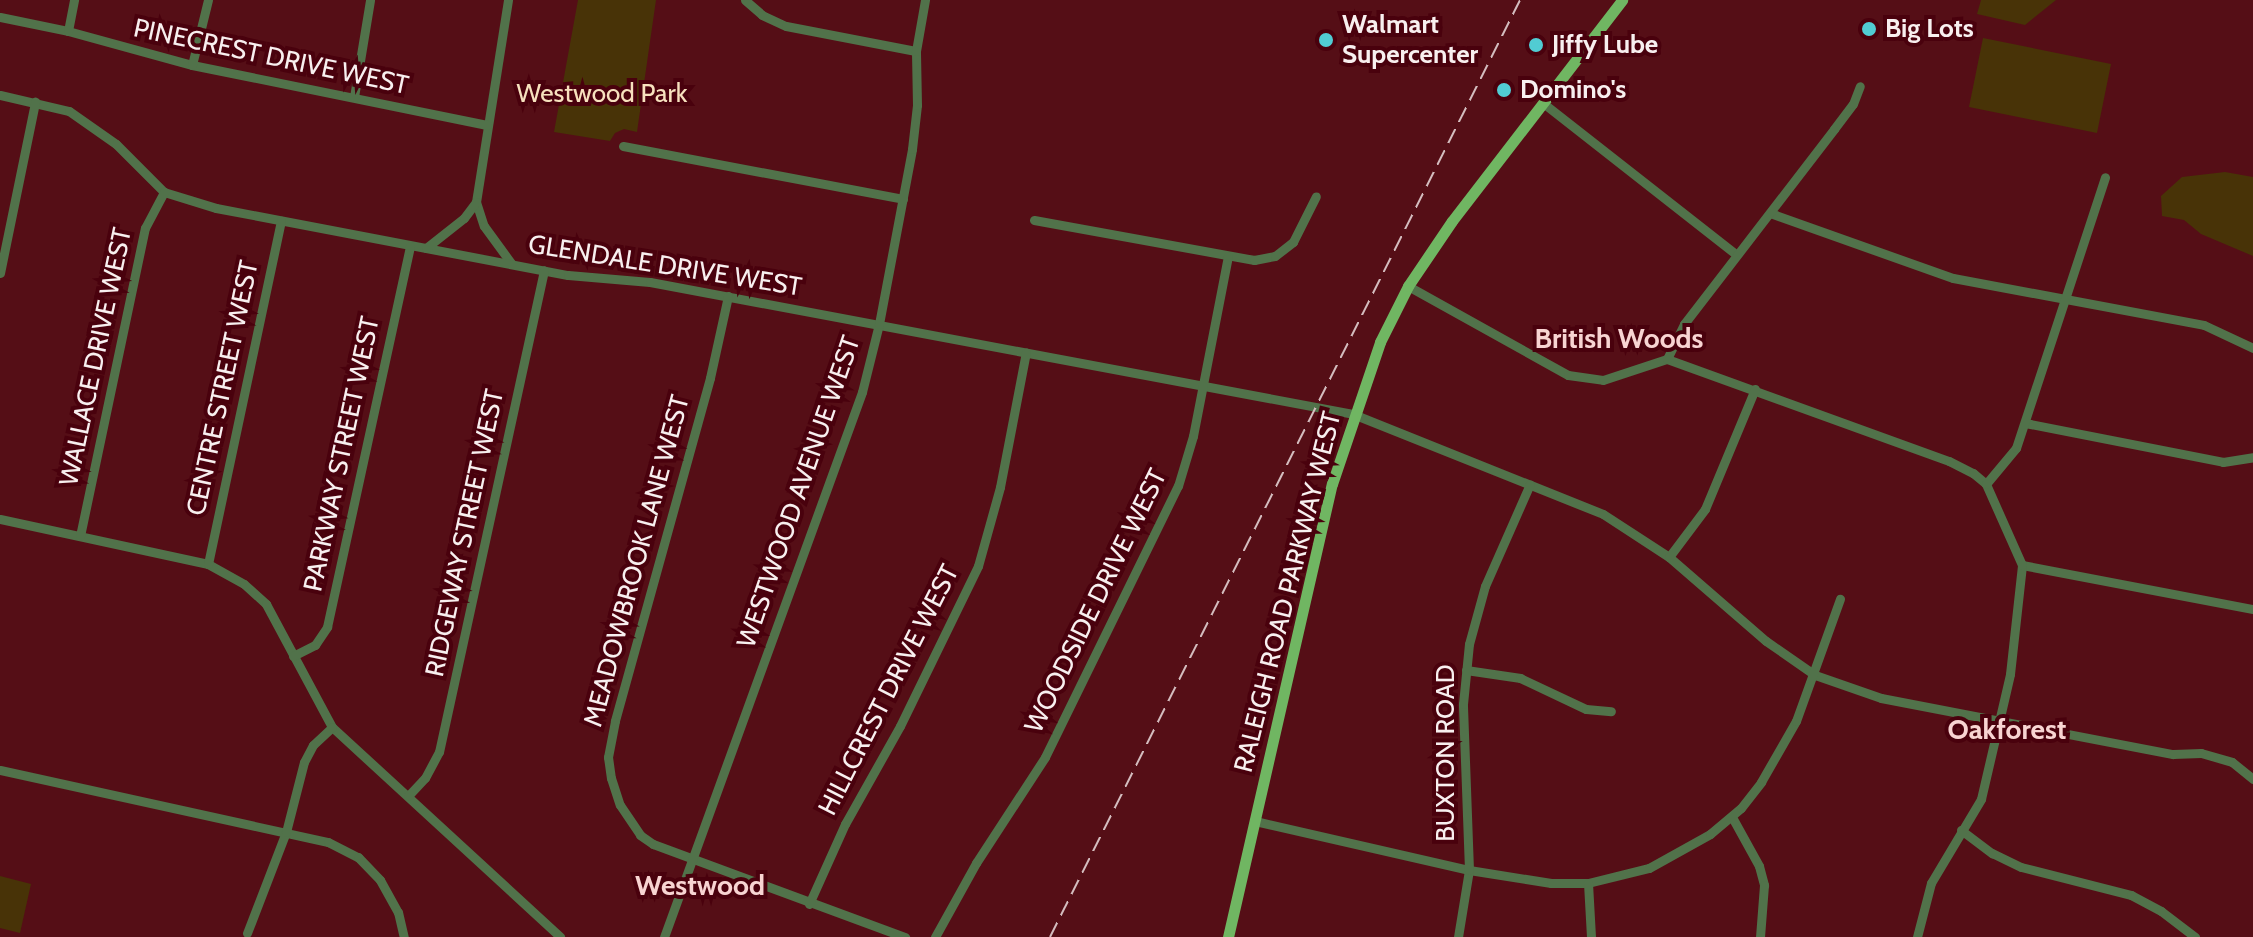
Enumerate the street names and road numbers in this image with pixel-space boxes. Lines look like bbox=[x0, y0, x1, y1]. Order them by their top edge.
street label: PINECREST DRIVE WEST bbox=[131, 13, 411, 101]
street label: WALLACE DRIVE WEST bbox=[53, 225, 139, 489]
street label: GLENDALE DRIVE WEST bbox=[526, 229, 804, 303]
street label: CENTRE STREET WEST bbox=[181, 258, 265, 518]
street label: PARKWAY STREET WEST bbox=[298, 314, 386, 594]
street label: WESTWOOD AVENUE WEST bbox=[731, 332, 867, 652]
street label: RIDGEWAY STREET WEST bbox=[419, 386, 511, 680]
street label: MEADOWBROOK LANE WEST bbox=[578, 392, 696, 730]
street label: RALEIGH ROAD PARKWAY WEST bbox=[1228, 408, 1348, 776]
street label: WOODSIDE DRIVE WEST bbox=[1018, 464, 1174, 738]
street label: HILLCREST DRIVE WEST bbox=[812, 560, 966, 820]
street label: BUXTON ROAD bbox=[1430, 664, 1462, 842]

